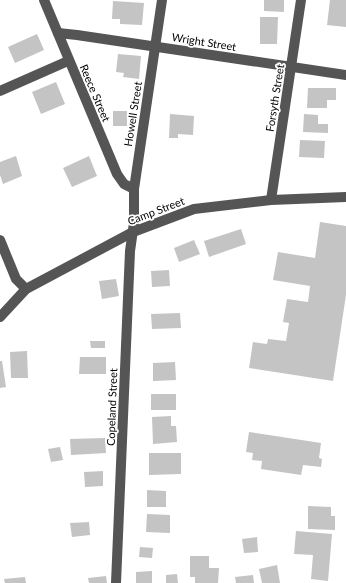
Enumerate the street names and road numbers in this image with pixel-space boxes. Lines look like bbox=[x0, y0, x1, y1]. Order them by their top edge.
street label: Wright Street bbox=[171, 30, 237, 53]
street label: Reece Street bbox=[78, 62, 113, 123]
street label: Forsyth Street bbox=[263, 63, 286, 133]
street label: Howell Street bbox=[121, 80, 144, 147]
street label: Camp Street bbox=[126, 194, 186, 227]
street label: Copeland Street bbox=[104, 368, 119, 446]

